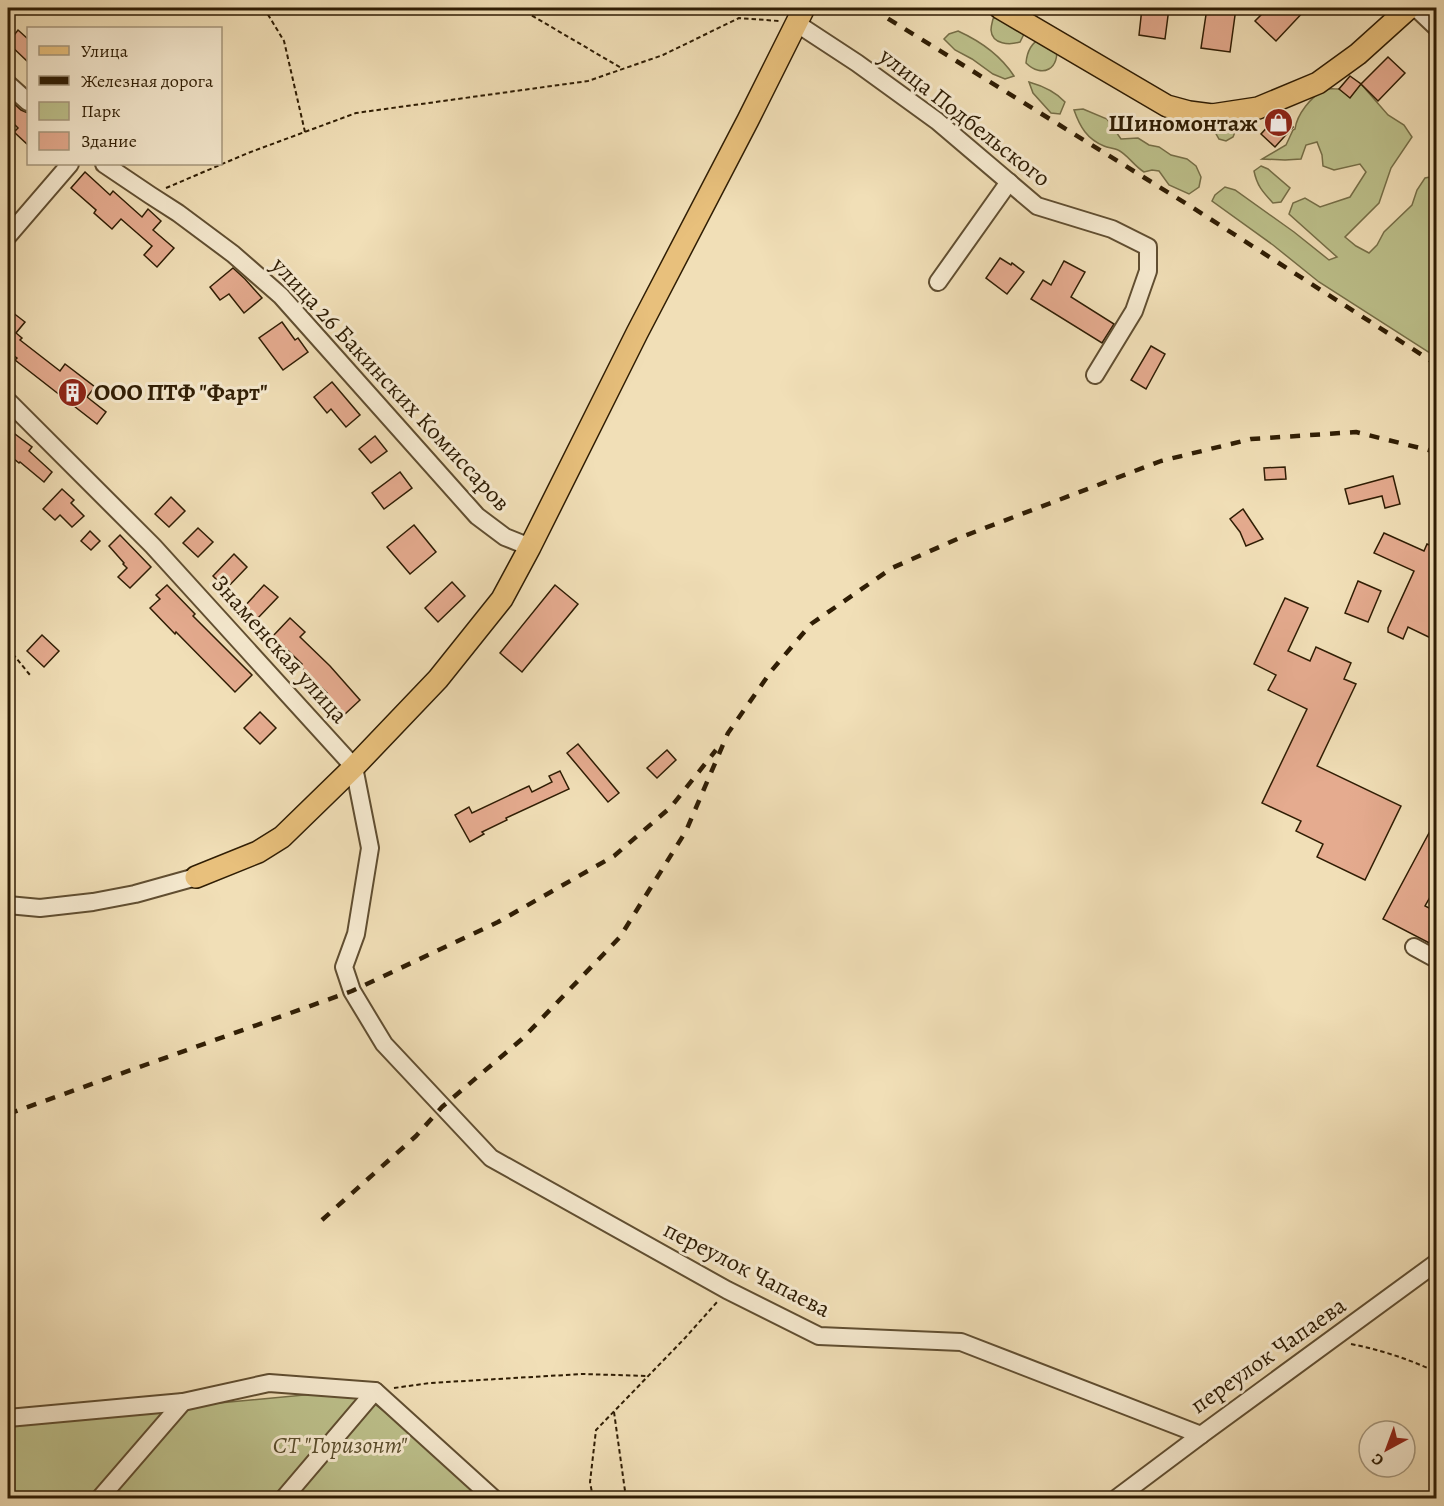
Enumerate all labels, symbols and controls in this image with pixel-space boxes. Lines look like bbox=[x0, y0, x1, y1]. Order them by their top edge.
legend bbox=[27, 27, 222, 165]
text: Улица bbox=[81, 39, 129, 63]
street label: улица Подбельского bbox=[872, 39, 1057, 194]
text: Железная дорога bbox=[81, 69, 214, 93]
text: Парк bbox=[81, 99, 121, 123]
place label: Шиномонтаж bbox=[1108, 107, 1258, 139]
shop icon: Шиномонтаж bbox=[1263, 107, 1295, 139]
text: Здание bbox=[81, 129, 137, 153]
street label: улица 26 Бакинских Комиссаров bbox=[264, 249, 518, 518]
building icon: ООО ПТФ "Фарт" bbox=[57, 376, 89, 408]
place label: ООО ПТФ "Фарт" bbox=[94, 376, 268, 408]
street label: Знаменская улица bbox=[205, 568, 355, 730]
street label: переулок Чапаева bbox=[658, 1213, 836, 1325]
street label: переулок Чапаева bbox=[1184, 1289, 1352, 1421]
north arrow bbox=[1357, 1419, 1417, 1479]
park label: СТ "Горизонт" bbox=[273, 1429, 408, 1461]
text: С bbox=[1367, 1448, 1389, 1471]

